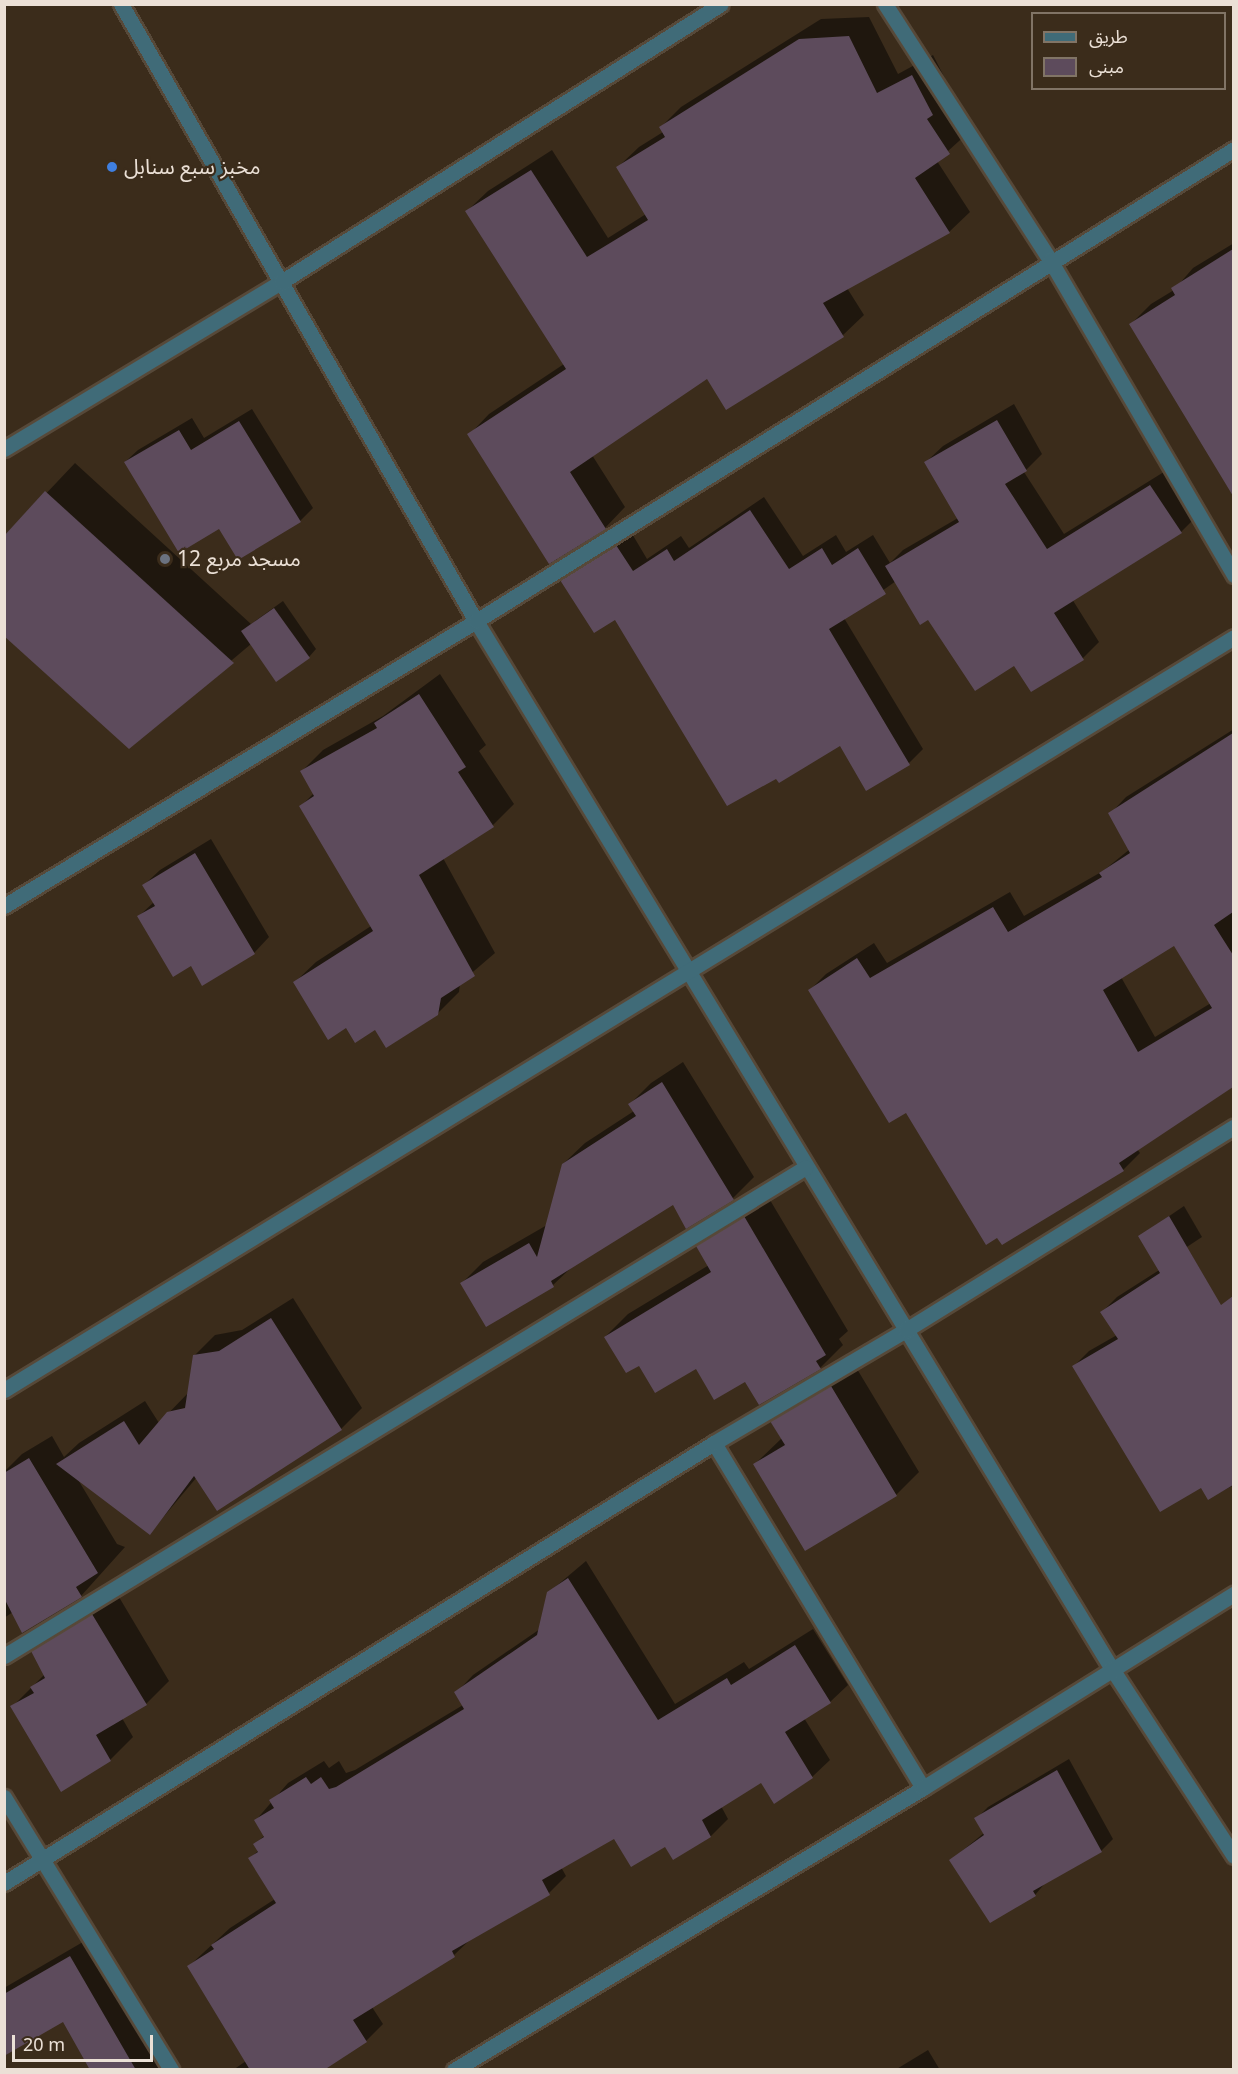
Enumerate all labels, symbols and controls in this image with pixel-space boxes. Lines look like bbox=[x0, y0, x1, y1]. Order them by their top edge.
legend bbox=[1031, 12, 1226, 90]
text: طريق bbox=[1089, 18, 1128, 56]
text: مبنى bbox=[1089, 48, 1124, 86]
place label: مخبز سبع سنابل bbox=[124, 154, 260, 180]
marker: مخبز سبع سنابل bbox=[105, 160, 119, 174]
place label: مسجد مربع 12 bbox=[177, 546, 301, 572]
marker: مسجد مربع 12 bbox=[158, 552, 172, 566]
scale bar bbox=[15, 2023, 156, 2061]
text: 20 m bbox=[23, 2026, 65, 2064]

